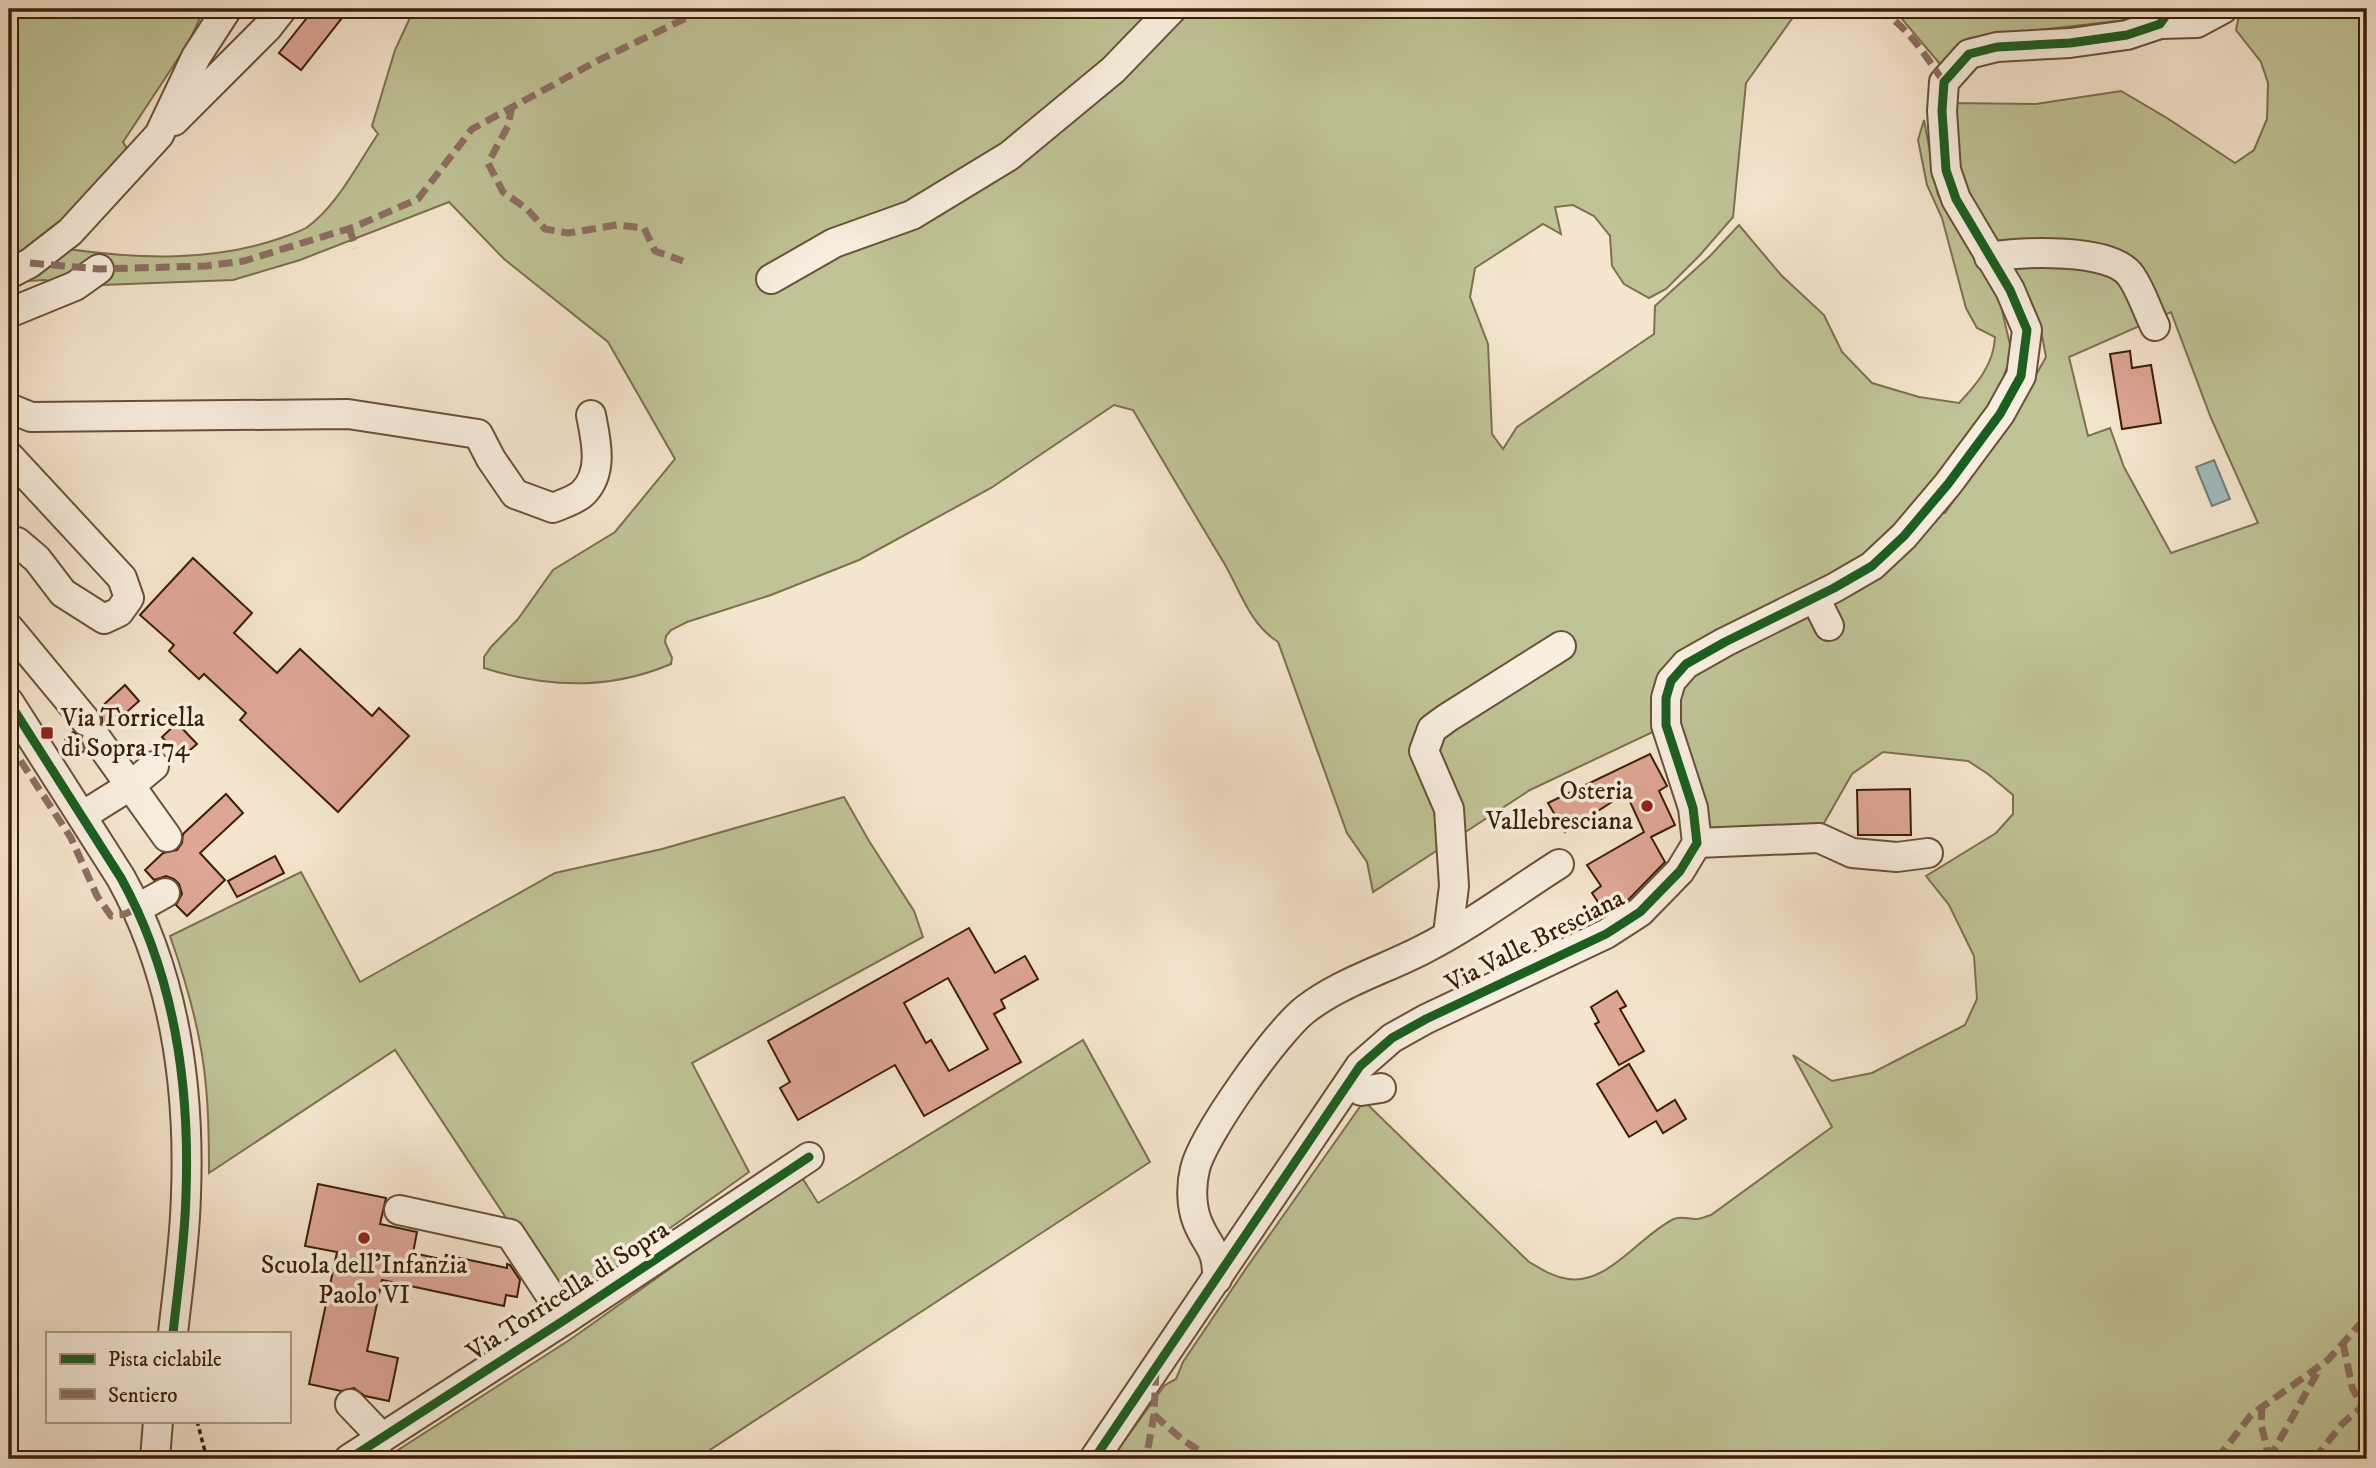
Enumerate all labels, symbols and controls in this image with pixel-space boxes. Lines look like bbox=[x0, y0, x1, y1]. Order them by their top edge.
place label: Via Torricella di Sopra 174 bbox=[60, 702, 205, 765]
marker: Via Torricella di Sopra 174 bbox=[39, 725, 55, 741]
place label: Osteria Vallebresciana bbox=[1485, 775, 1633, 838]
marker: Osteria Vallebresciana bbox=[1639, 798, 1655, 814]
street label: Via Valle Bresciana bbox=[1439, 882, 1630, 1001]
street label: Via Torricella di Sopra bbox=[460, 1213, 675, 1369]
marker: Scuola dell'Infanzia Paolo VI bbox=[356, 1230, 372, 1246]
place label: Scuola dell'Infanzia Paolo VI bbox=[261, 1249, 467, 1312]
legend bbox=[46, 1332, 290, 1422]
text: Pista ciclabile bbox=[108, 1347, 222, 1373]
text: Sentiero bbox=[108, 1383, 177, 1409]

